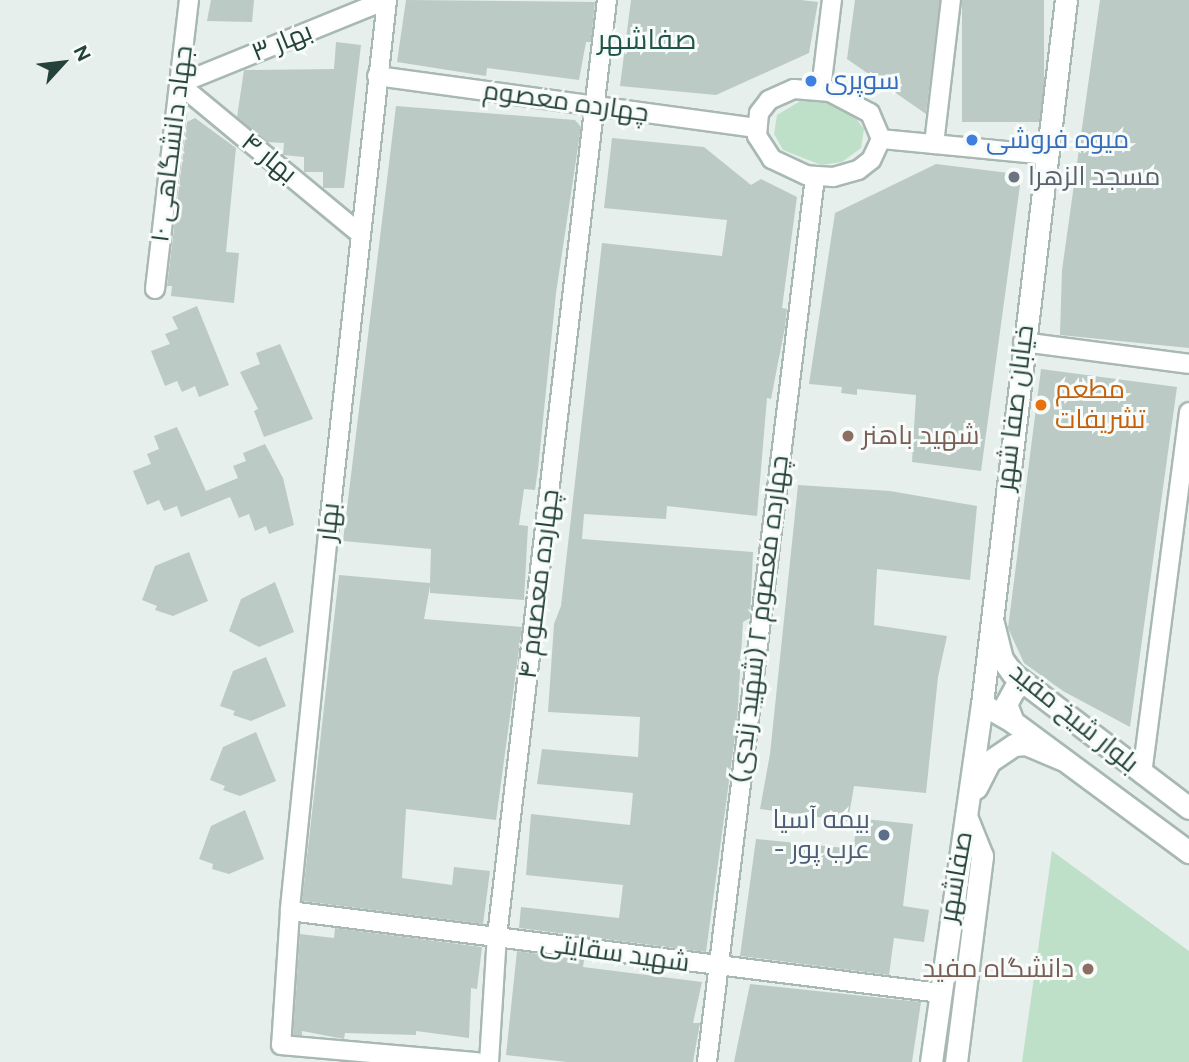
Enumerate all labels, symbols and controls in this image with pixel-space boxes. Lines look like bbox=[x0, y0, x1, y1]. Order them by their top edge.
street label: بهار ۳ bbox=[247, 16, 317, 68]
district label: صفاشهر bbox=[597, 22, 697, 56]
north arrow bbox=[28, 28, 98, 98]
text: N bbox=[69, 41, 96, 65]
street label: جهاد دانشگاهی ۱۰ bbox=[144, 44, 200, 244]
place label: سوپری bbox=[825, 65, 900, 97]
marker: سوپری bbox=[803, 73, 819, 89]
street label: چهارده معصوم bbox=[481, 75, 651, 129]
place label: میوه فروشی bbox=[986, 124, 1129, 156]
street label: بهار ۴ bbox=[235, 126, 303, 190]
marker: میوه فروشی bbox=[964, 132, 980, 148]
place label: مسجد الزهرا bbox=[1028, 161, 1160, 193]
marker: مسجد الزهرا bbox=[1006, 169, 1022, 185]
street label: خیابان صفا شهر bbox=[989, 323, 1041, 493]
place label: مطعم تشريفات bbox=[1055, 374, 1146, 436]
marker: مطعم تشريفات bbox=[1033, 397, 1049, 413]
place label: شهید باهنر bbox=[862, 420, 979, 452]
marker: شهید باهنر bbox=[840, 428, 856, 444]
street label: چهارده معصوم ۲ (شهید زندی) bbox=[724, 454, 796, 784]
street label: چهارده معصوم ۴ bbox=[512, 487, 566, 681]
street label: بهار bbox=[311, 501, 347, 543]
street label: بلوار شیخ مفید bbox=[1003, 656, 1145, 780]
place label: بیمه آسیا - عرب پور bbox=[773, 804, 870, 866]
marker: بیمه آسیا - عرب پور bbox=[876, 827, 892, 843]
street label: صفاشهر bbox=[933, 829, 979, 925]
street label: شهید سقایتی bbox=[539, 927, 691, 979]
place label: دانشگاه مفید bbox=[923, 953, 1074, 985]
marker: دانشگاه مفید bbox=[1080, 961, 1096, 977]

